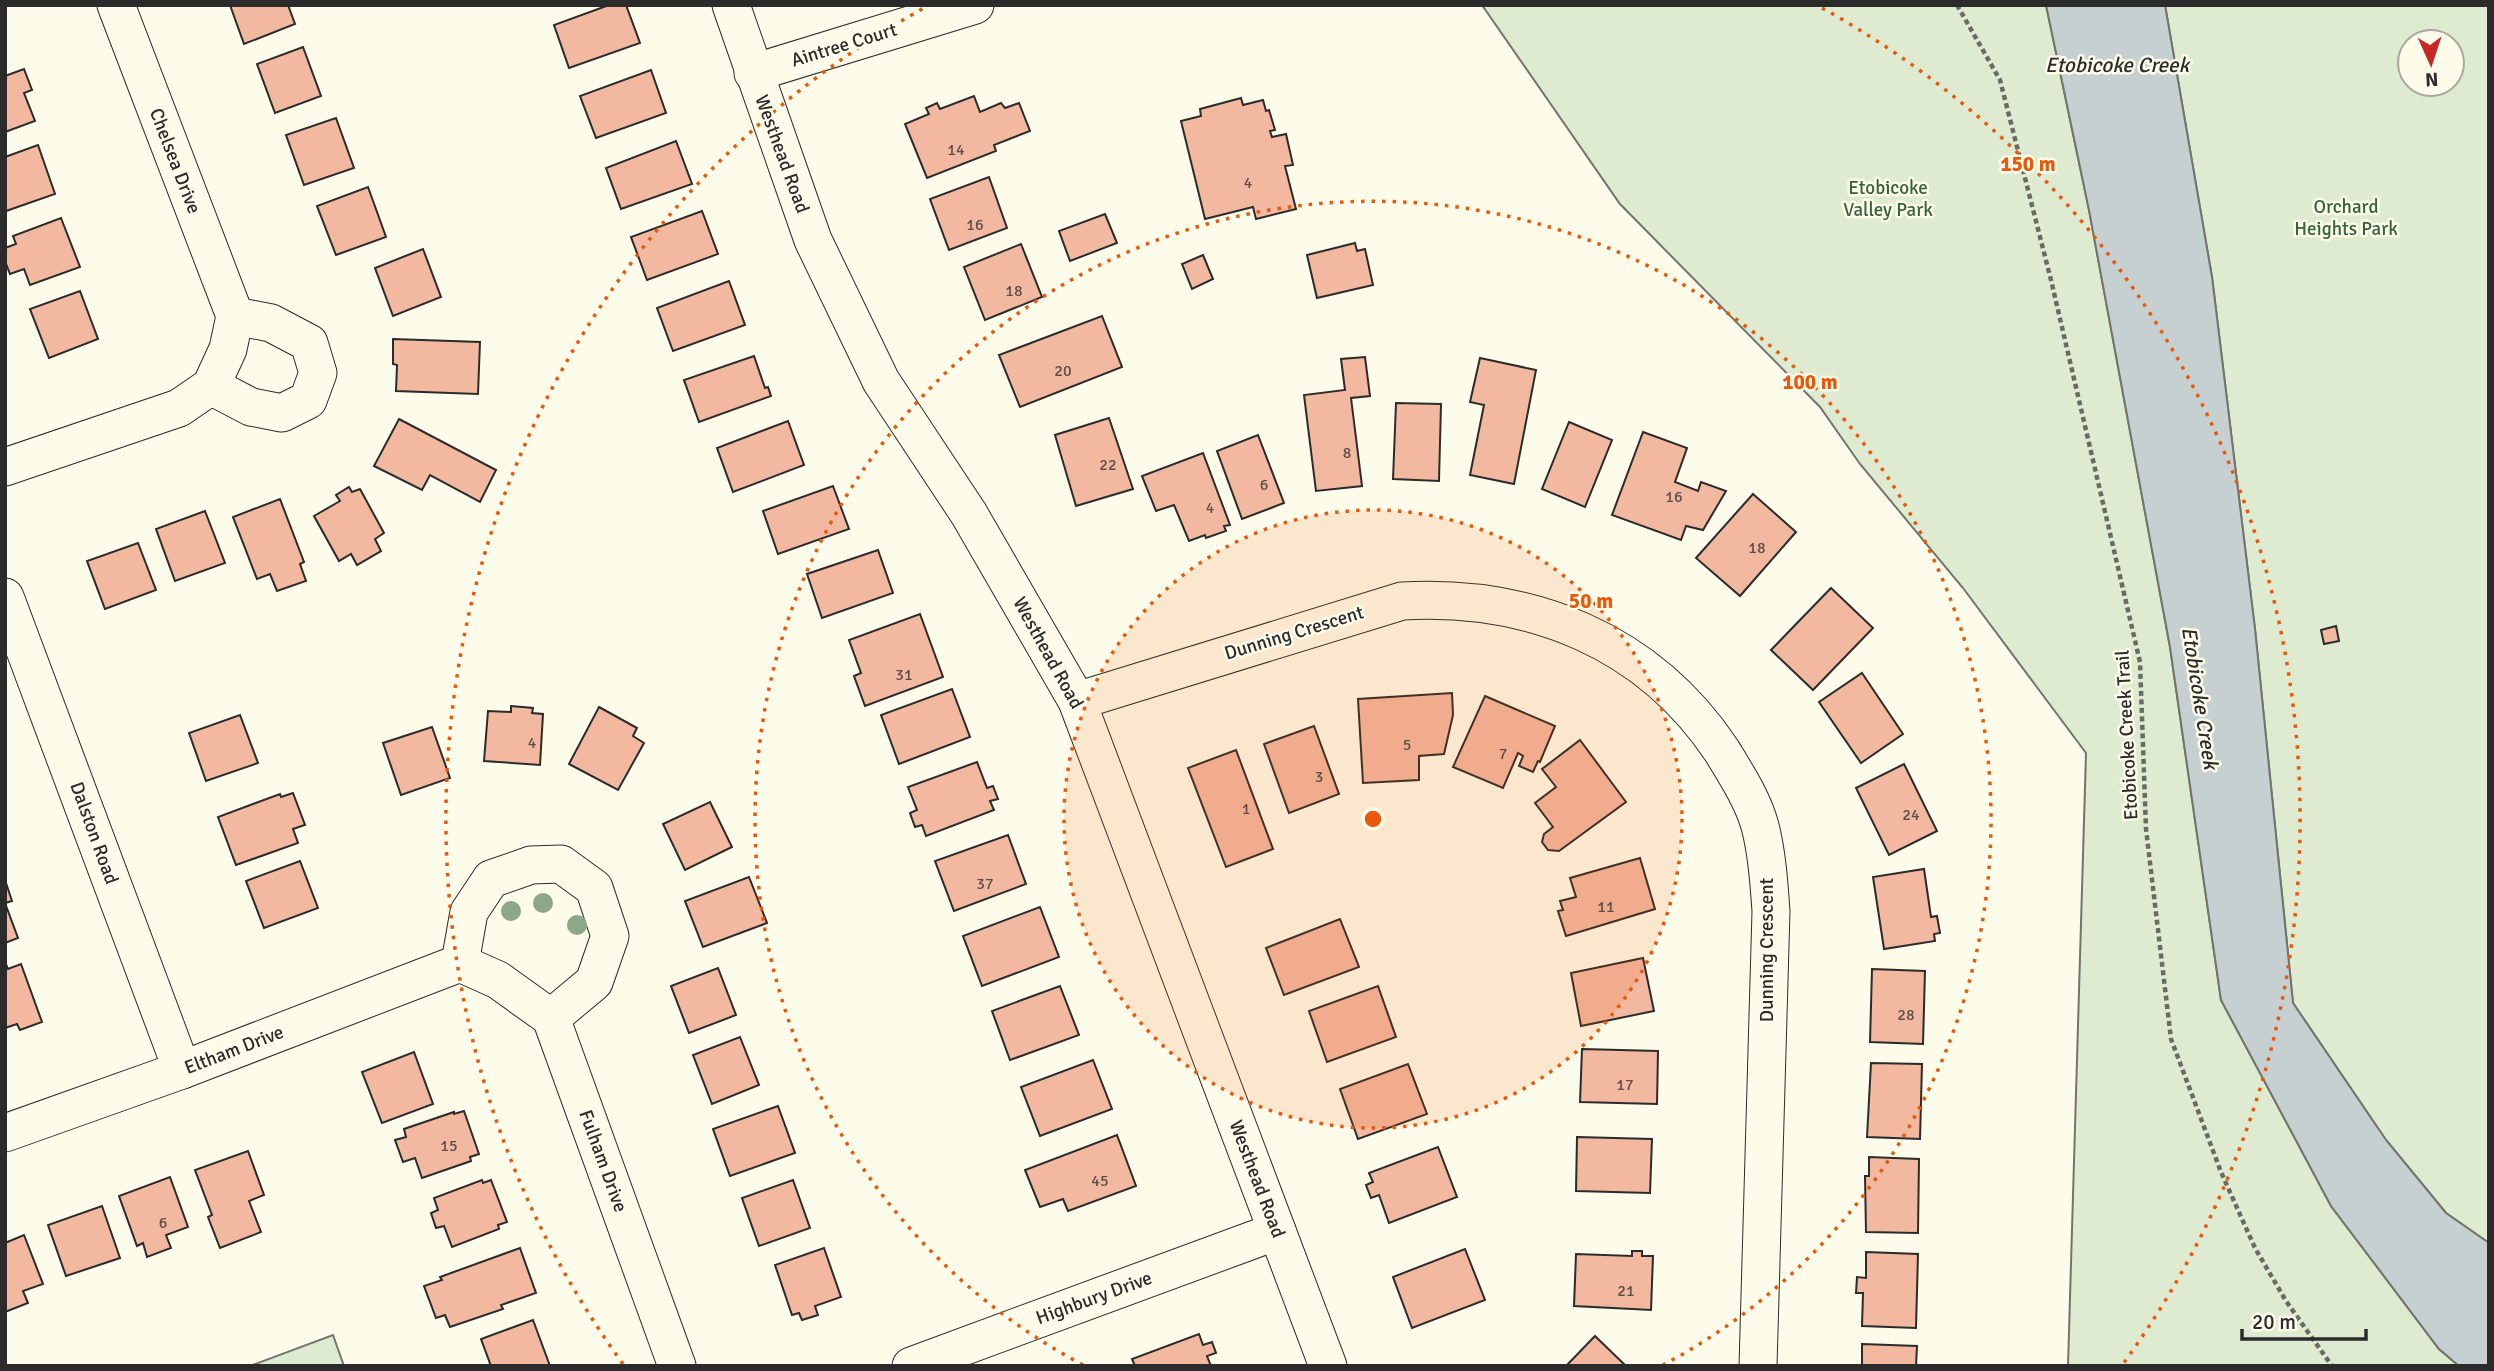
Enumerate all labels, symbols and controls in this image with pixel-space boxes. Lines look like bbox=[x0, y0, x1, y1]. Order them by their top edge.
street label: Aintree Court bbox=[788, 17, 900, 72]
north arrow bbox=[2396, 28, 2466, 98]
water label: Etobicoke Creek bbox=[2045, 52, 2192, 78]
text: N bbox=[2425, 67, 2439, 91]
street label: Westhead Road bbox=[749, 92, 815, 216]
street label: Chelsea Drive bbox=[144, 105, 206, 217]
house number: 14 bbox=[947, 140, 965, 160]
text: 150 m bbox=[2000, 151, 2056, 177]
house number: 4 bbox=[1244, 173, 1253, 193]
park label: Etobicoke Valley Park bbox=[1843, 176, 1933, 222]
park label: Orchard Heights Park bbox=[2294, 195, 2398, 241]
house number: 16 bbox=[966, 215, 984, 235]
house number: 18 bbox=[1005, 281, 1023, 301]
house number: 20 bbox=[1054, 361, 1072, 381]
text: 100 m bbox=[1782, 369, 1838, 395]
house number: 8 bbox=[1343, 443, 1351, 463]
house number: 22 bbox=[1099, 455, 1117, 475]
house number: 6 bbox=[1260, 475, 1268, 495]
house number: 16 bbox=[1665, 487, 1683, 507]
house number: 4 bbox=[1206, 498, 1215, 518]
house number: 18 bbox=[1748, 538, 1766, 558]
text: 50 m bbox=[1569, 588, 1613, 614]
street label: Westhead Road bbox=[1007, 593, 1089, 713]
street label: Dunning Crescent bbox=[1221, 600, 1367, 666]
water label: Etobicoke Creek bbox=[2176, 625, 2224, 774]
street label: Etobicoke Creek Trail bbox=[2111, 649, 2143, 821]
house number: 31 bbox=[895, 665, 913, 685]
house number: 4 bbox=[528, 733, 537, 753]
house number: 5 bbox=[1403, 735, 1411, 755]
house number: 7 bbox=[1499, 744, 1507, 764]
house number: 3 bbox=[1315, 767, 1323, 787]
street label: Dalston Road bbox=[64, 779, 124, 887]
house number: 1 bbox=[1242, 799, 1250, 819]
house number: 24 bbox=[1902, 805, 1920, 825]
centre of rings bbox=[1361, 807, 1385, 831]
house number: 37 bbox=[976, 874, 994, 894]
street label: Dunning Crescent bbox=[1755, 877, 1779, 1022]
house number: 11 bbox=[1597, 897, 1615, 917]
house number: 28 bbox=[1897, 1005, 1915, 1025]
street label: Eltham Drive bbox=[181, 1020, 287, 1080]
house number: 17 bbox=[1616, 1075, 1634, 1095]
street label: Fulham Drive bbox=[573, 1107, 633, 1215]
street label: Westhead Road bbox=[1224, 1117, 1290, 1241]
house number: 15 bbox=[440, 1136, 458, 1156]
house number: 45 bbox=[1091, 1171, 1109, 1191]
house number: 6 bbox=[159, 1213, 167, 1233]
street label: Highbury Drive bbox=[1033, 1266, 1155, 1330]
house number: 21 bbox=[1617, 1281, 1635, 1301]
scale bar bbox=[2242, 1298, 2366, 1342]
text: 20 m bbox=[2252, 1309, 2296, 1335]

